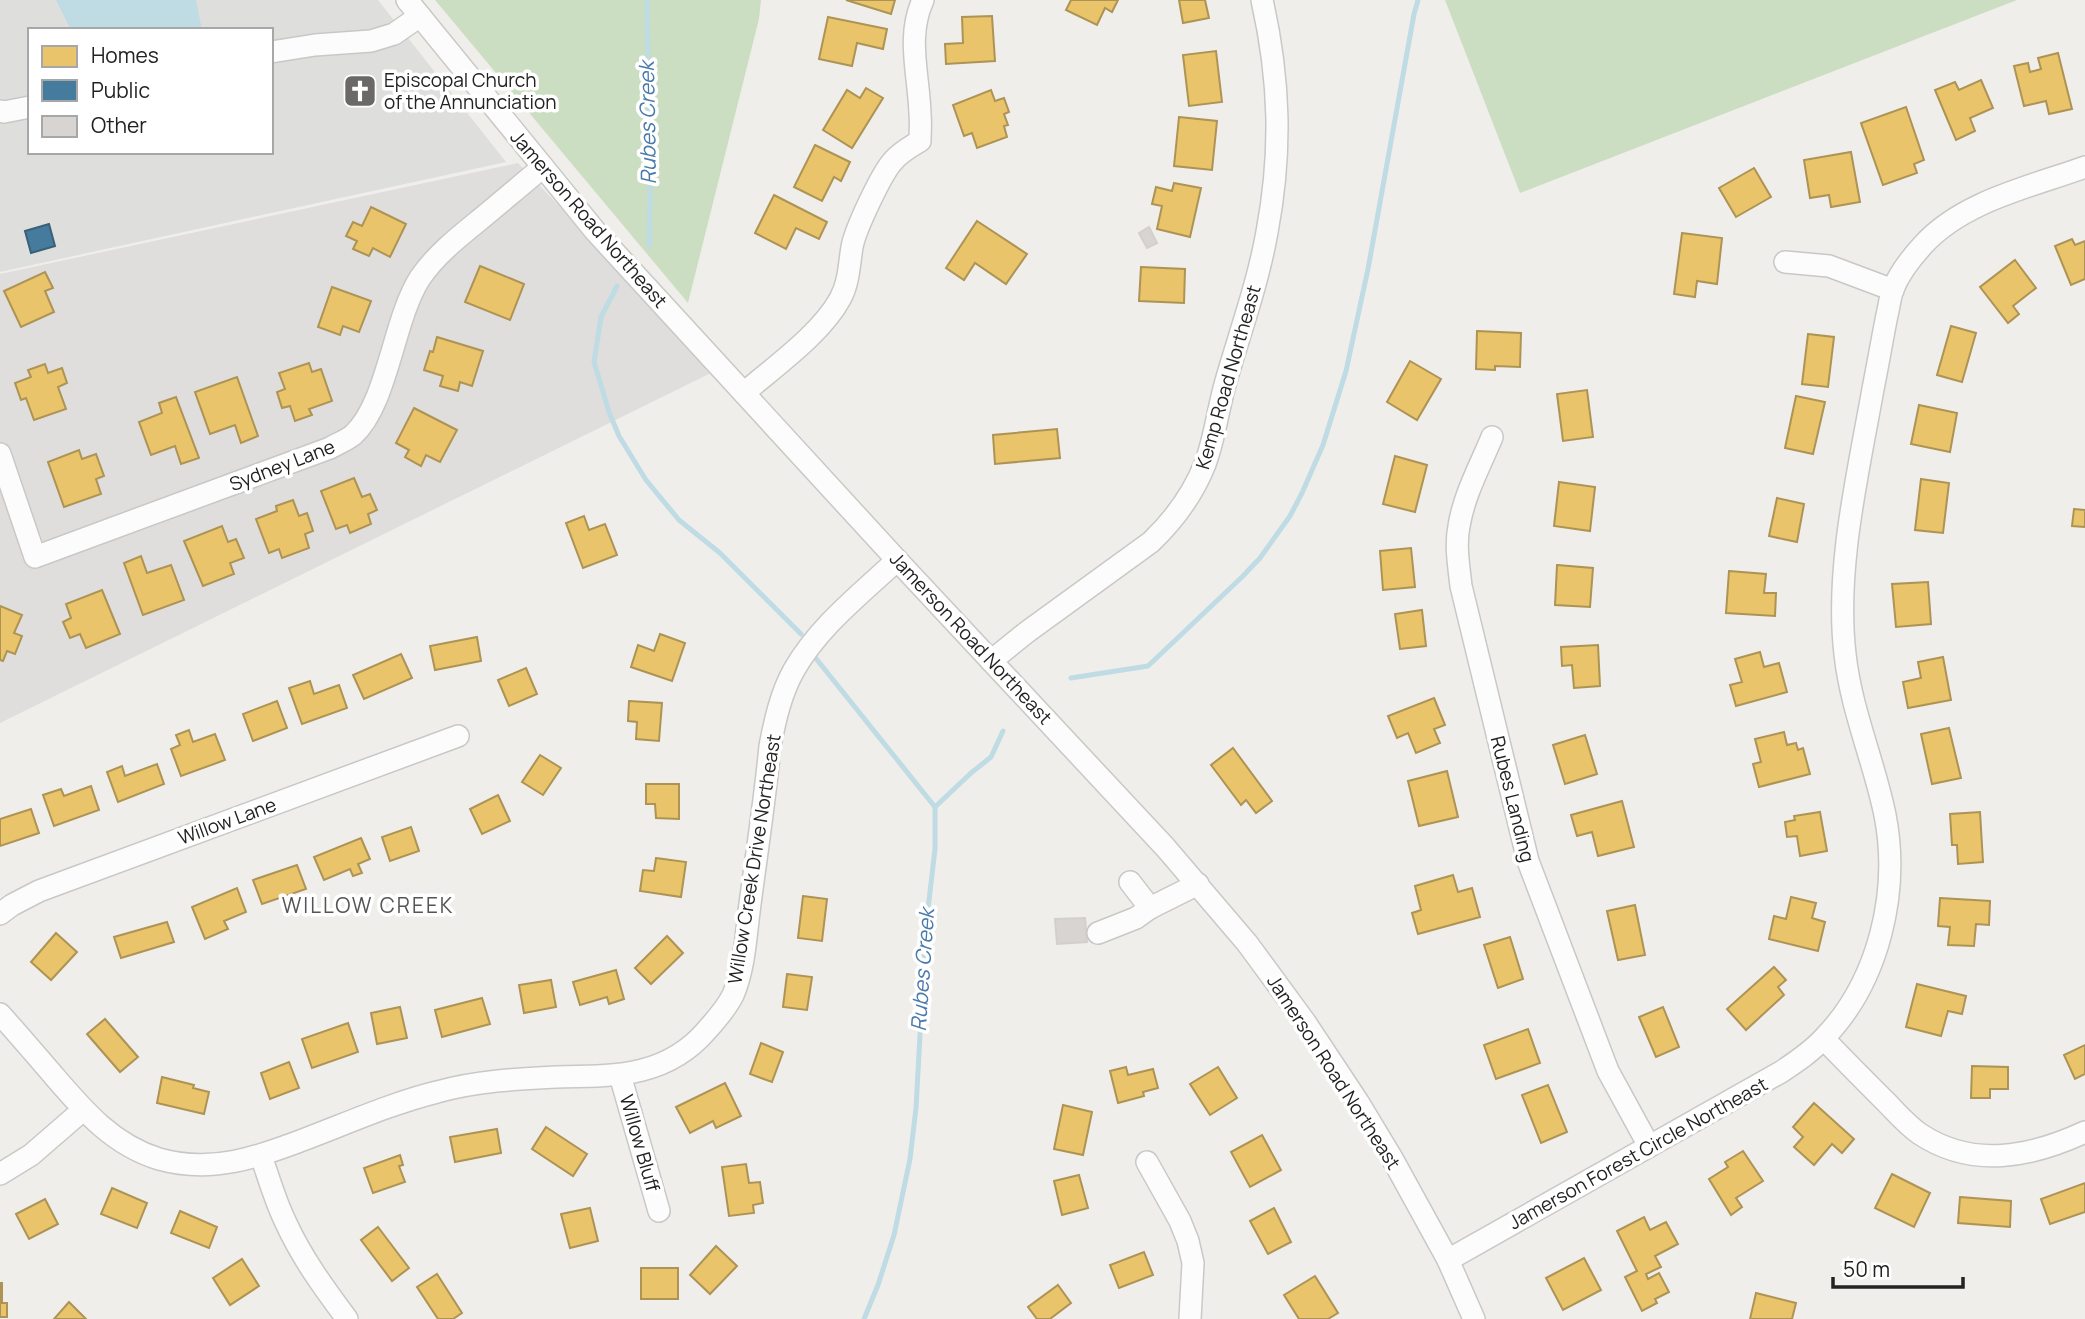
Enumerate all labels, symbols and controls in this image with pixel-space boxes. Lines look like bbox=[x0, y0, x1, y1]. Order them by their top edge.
legend bbox=[28, 28, 273, 154]
text: Homes bbox=[91, 41, 159, 69]
water label: Rubes Creek bbox=[632, 59, 662, 185]
place label: Episcopal Church of the Annunciation bbox=[384, 67, 557, 115]
church icon: Episcopal Church of the Annunciation bbox=[341, 72, 379, 110]
text: Public bbox=[91, 76, 150, 104]
text: Other bbox=[91, 111, 147, 139]
street label: Jamerson Road Northeast bbox=[505, 125, 673, 313]
street label: Kemp Road Northeast bbox=[1189, 282, 1267, 472]
street label: Sydney Lane bbox=[226, 433, 338, 497]
street label: Jamerson Road Northeast bbox=[884, 546, 1058, 730]
street label: Willow Creek Drive Northeast bbox=[721, 732, 787, 986]
street label: Rubes Landing bbox=[1485, 733, 1541, 865]
street label: Willow Lane bbox=[174, 791, 280, 851]
district label: WILLOW CREEK bbox=[282, 891, 454, 919]
water label: Rubes Creek bbox=[904, 905, 940, 1032]
street label: Jamerson Road Northeast bbox=[1261, 970, 1407, 1174]
street label: Jamerson Forest Circle Northeast bbox=[1504, 1071, 1772, 1235]
street label: Willow Bluff bbox=[614, 1091, 666, 1195]
scale bar bbox=[1833, 1246, 1962, 1290]
text: 50 m bbox=[1843, 1255, 1890, 1283]

